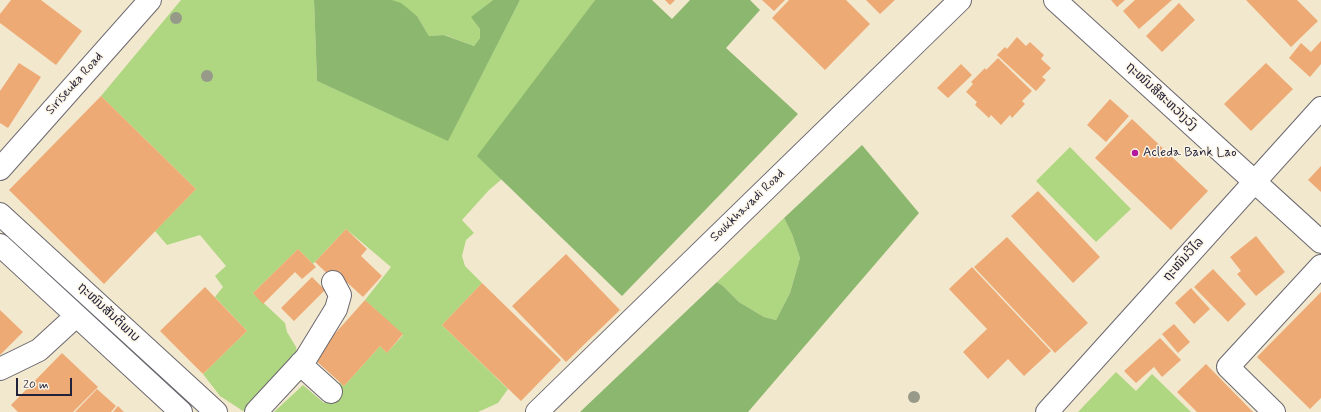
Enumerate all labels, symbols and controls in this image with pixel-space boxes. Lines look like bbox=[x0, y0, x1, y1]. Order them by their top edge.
street label: Siriseuka Road bbox=[43, 50, 107, 118]
street label: ຖະໜົນສີສະຫວ່າງວົງ bbox=[1122, 60, 1200, 134]
place label: Acleda Bank Lao bbox=[1143, 145, 1236, 161]
marker: Acleda Bank Lao bbox=[1130, 148, 1140, 158]
street label: Soukkhavadi Road bbox=[707, 166, 789, 246]
street label: ຖະໜົນວິໄລ bbox=[1160, 235, 1208, 285]
street label: ຖະໜົນສັນຕິພາບ bbox=[74, 280, 142, 346]
scale bar bbox=[18, 370, 74, 396]
text: 20 m bbox=[23, 377, 49, 393]

